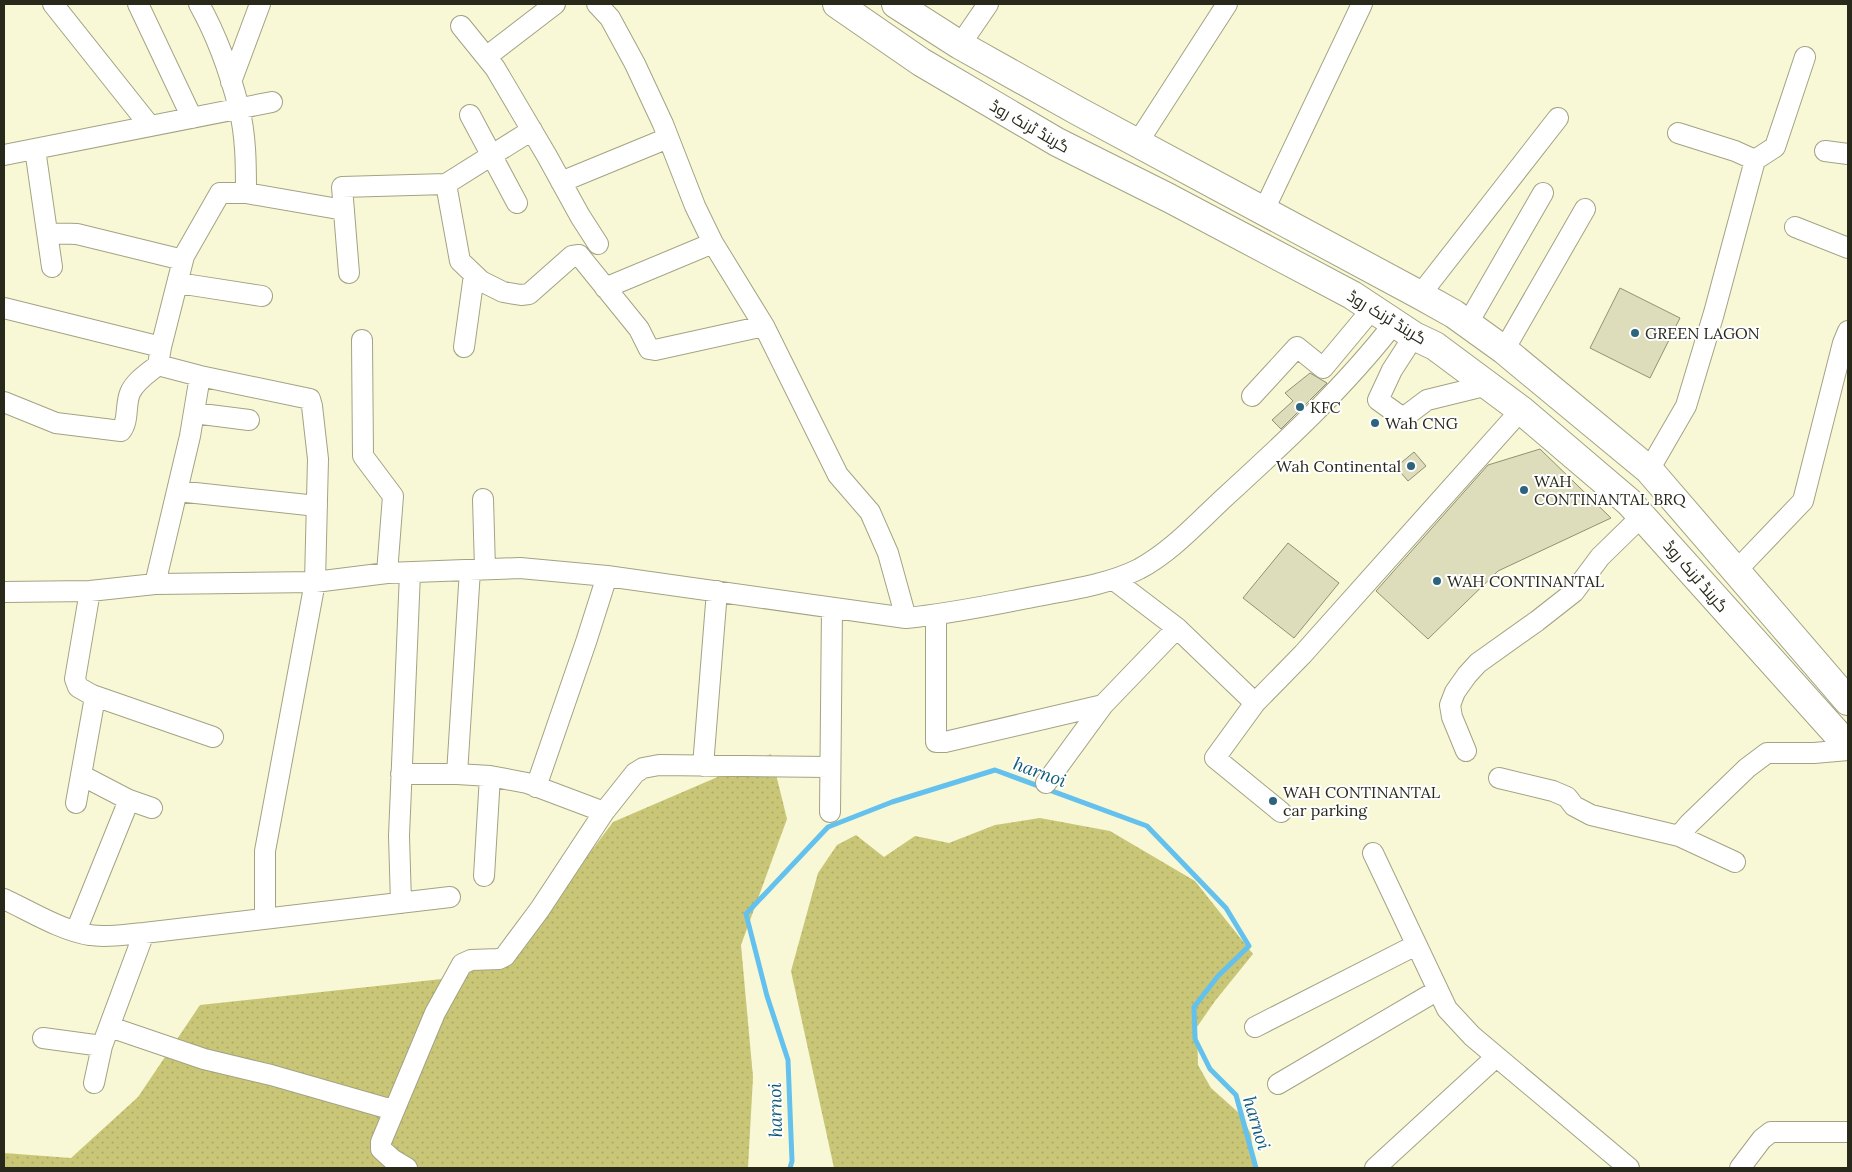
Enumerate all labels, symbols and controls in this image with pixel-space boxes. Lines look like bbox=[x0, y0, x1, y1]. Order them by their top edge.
street label: گرینڈ ٹرنک روڈ bbox=[987, 95, 1073, 157]
street label: گرینڈ ٹرنک روڈ bbox=[1344, 286, 1430, 348]
place label: GREEN LAGON bbox=[1645, 323, 1760, 343]
marker: GREEN LAGON bbox=[1629, 327, 1641, 339]
place label: KFC bbox=[1310, 397, 1341, 417]
marker: KFC bbox=[1294, 401, 1306, 413]
place label: Wah CNG bbox=[1385, 413, 1458, 433]
marker: Wah CNG bbox=[1369, 417, 1381, 429]
place label: Wah Continental bbox=[1276, 456, 1401, 476]
marker: Wah Continental bbox=[1405, 460, 1417, 472]
place label: WAH CONTINANTAL BRQ bbox=[1534, 471, 1686, 509]
marker: WAH CONTINANTAL BRQ bbox=[1518, 484, 1530, 496]
street label: گرینڈ ٹرنک روڈ bbox=[1659, 536, 1733, 616]
place label: WAH CONTINANTAL bbox=[1447, 571, 1604, 591]
marker: WAH CONTINANTAL bbox=[1431, 575, 1443, 587]
water label: harnoi bbox=[1010, 752, 1070, 792]
place label: WAH CONTINANTAL car parking bbox=[1283, 782, 1440, 820]
marker: WAH CONTINANTAL car parking bbox=[1267, 795, 1279, 807]
water label: harnoi bbox=[763, 1082, 787, 1138]
water label: harnoi bbox=[1238, 1094, 1276, 1153]

